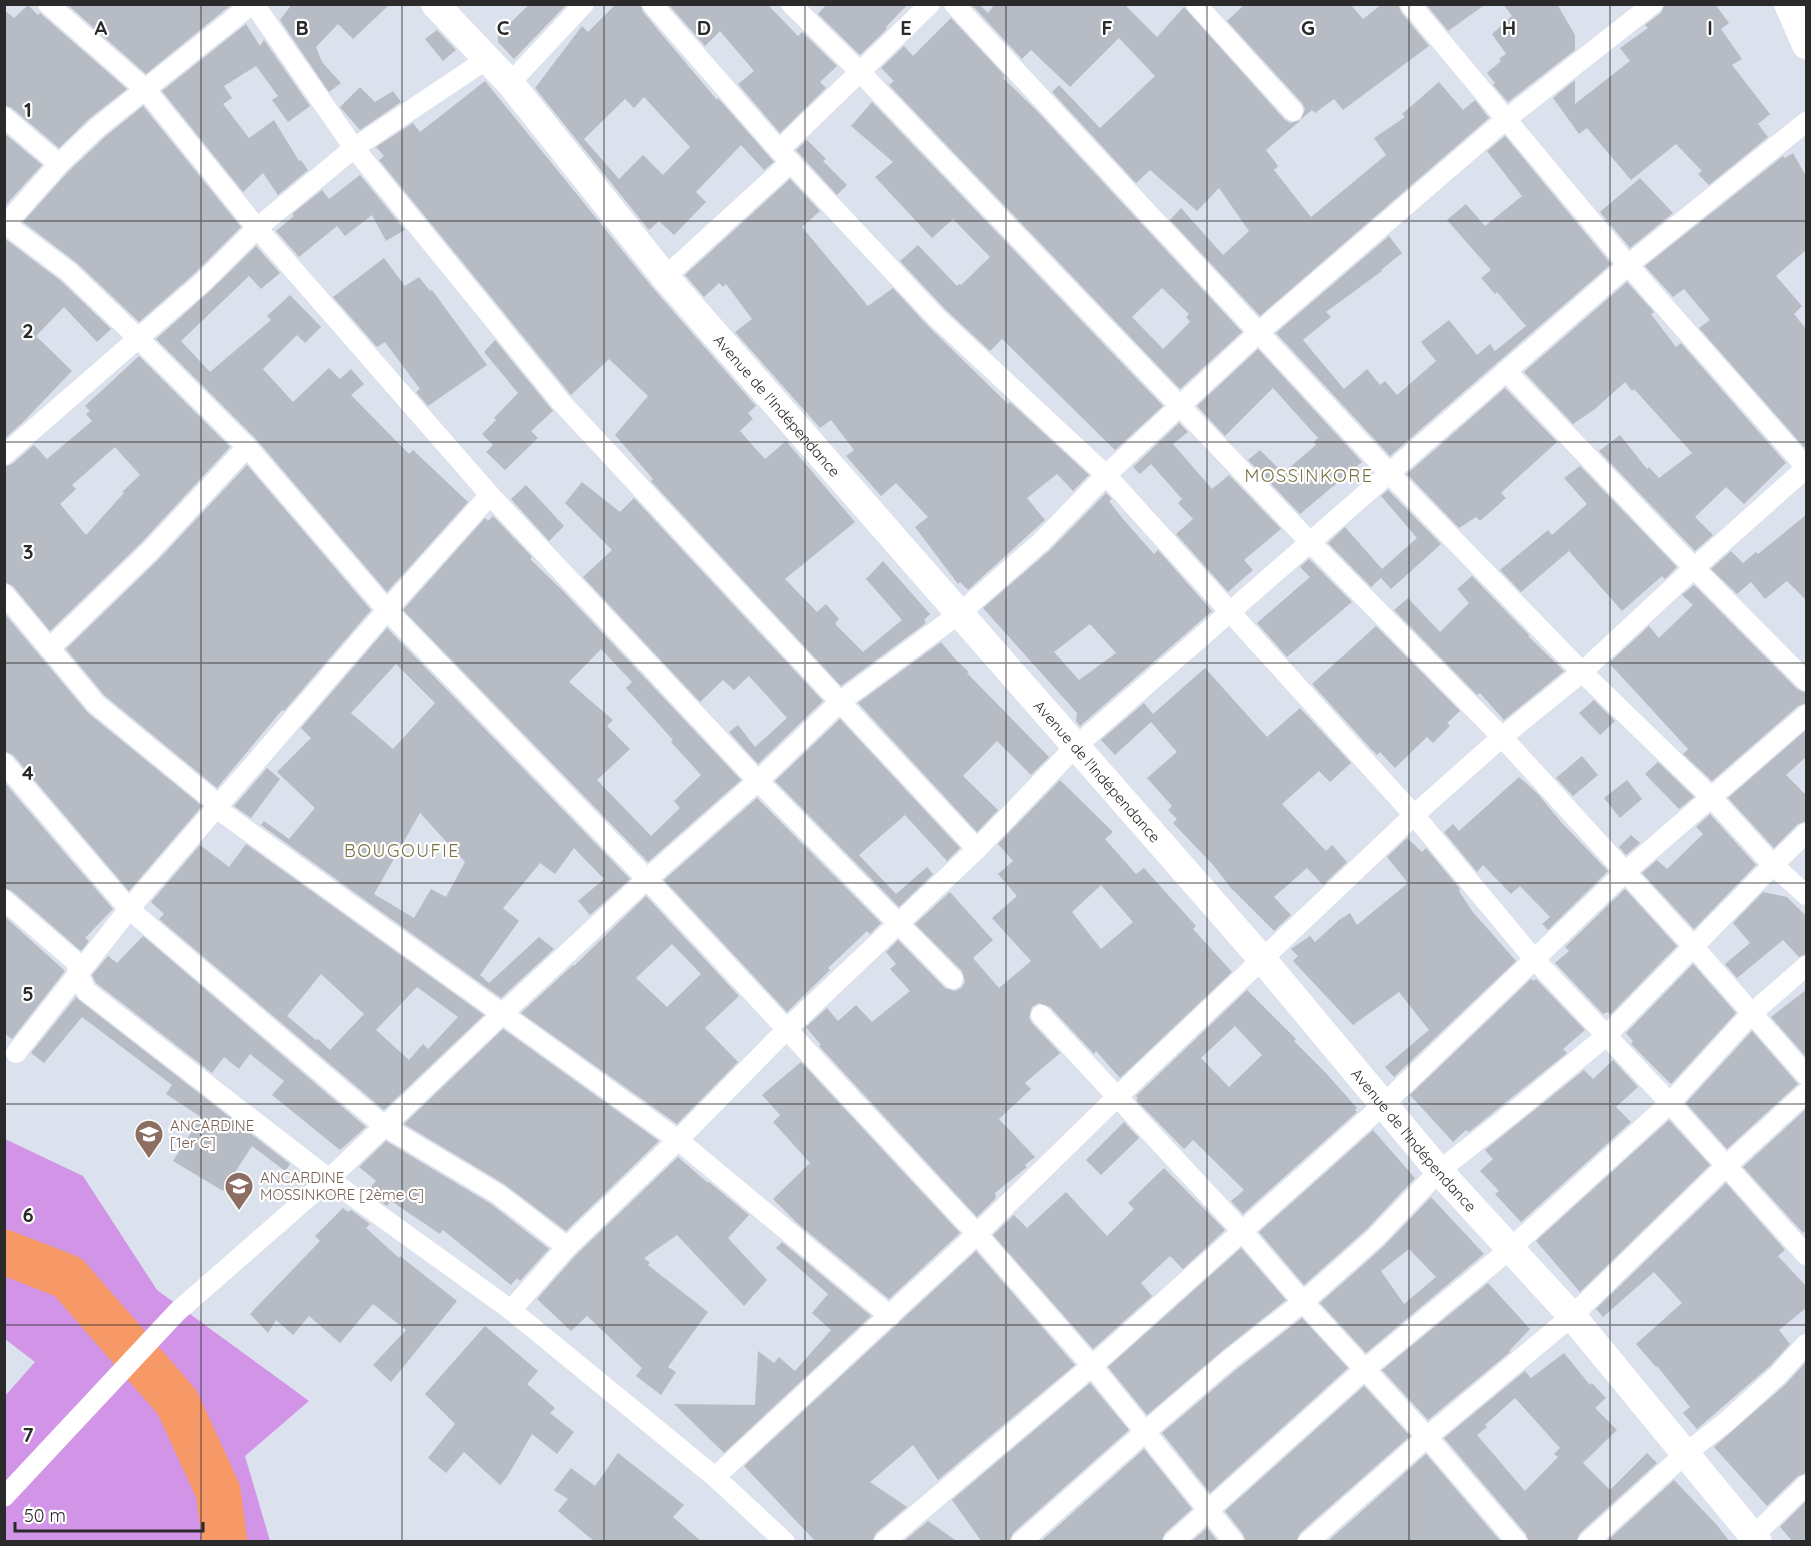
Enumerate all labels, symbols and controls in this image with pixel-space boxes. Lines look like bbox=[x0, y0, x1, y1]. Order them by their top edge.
text: A bbox=[95, 15, 108, 40]
text: B bbox=[295, 15, 309, 40]
text: C bbox=[497, 15, 510, 40]
text: D bbox=[697, 15, 711, 40]
text: E bbox=[900, 15, 912, 40]
text: F bbox=[1101, 15, 1113, 40]
text: G bbox=[1301, 15, 1315, 40]
text: H bbox=[1502, 15, 1516, 40]
text: I bbox=[1707, 15, 1713, 40]
text: 1 bbox=[24, 97, 32, 122]
text: 2 bbox=[22, 318, 34, 343]
street label: Avenue de l'Indépendance bbox=[710, 330, 845, 481]
district label: MOSSINKORE bbox=[1244, 464, 1374, 487]
text: 3 bbox=[23, 539, 33, 564]
street label: Avenue de l'Indépendance bbox=[1030, 696, 1165, 846]
text: 4 bbox=[22, 760, 34, 785]
district label: BOUGOUFIE bbox=[344, 839, 460, 862]
text: 5 bbox=[22, 981, 34, 1006]
street label: Avenue de l'Indépendance bbox=[1348, 1064, 1481, 1215]
place label: ANCARDINE [1er C] bbox=[170, 1116, 254, 1152]
school or university icon: ANCARDINE [1er C] bbox=[133, 1118, 165, 1160]
place label: ANCARDINE MOSSINKORE [2ème C] bbox=[260, 1168, 424, 1204]
school or university icon: ANCARDINE MOSSINKORE [2ème C] bbox=[223, 1170, 255, 1212]
text: 6 bbox=[22, 1202, 34, 1227]
text: 7 bbox=[23, 1422, 34, 1447]
scale bar bbox=[15, 1495, 202, 1533]
text: 50 m bbox=[24, 1504, 66, 1527]

